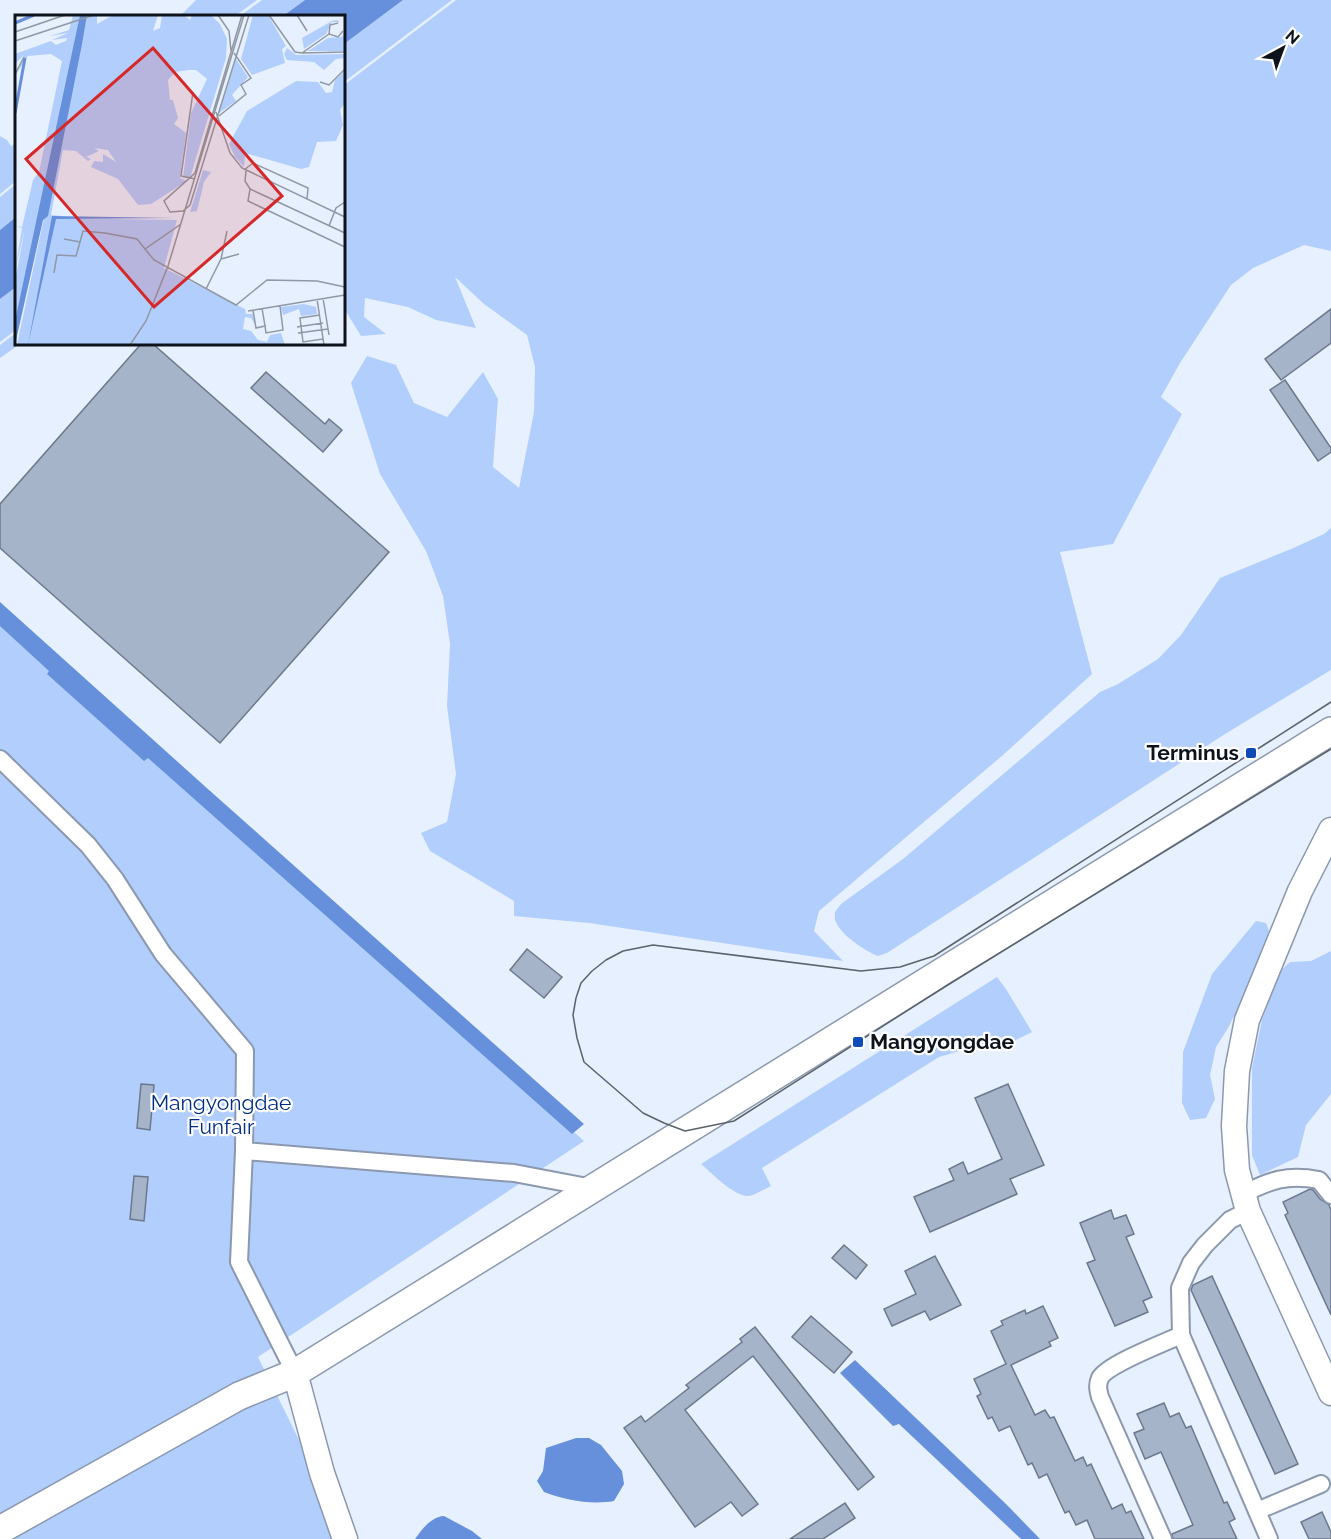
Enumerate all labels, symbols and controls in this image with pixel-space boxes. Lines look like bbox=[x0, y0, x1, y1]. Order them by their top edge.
inset map bbox=[15, 15, 345, 345]
north arrow bbox=[1253, 18, 1313, 78]
text: N bbox=[1282, 26, 1303, 48]
place label: Terminus bbox=[1146, 740, 1239, 765]
marker: Terminus bbox=[1244, 746, 1258, 760]
place label: Mangyongdae bbox=[870, 1029, 1015, 1054]
marker: Mangyongdae bbox=[851, 1035, 865, 1049]
park label: Mangyongdae Funfair bbox=[151, 1090, 291, 1139]

